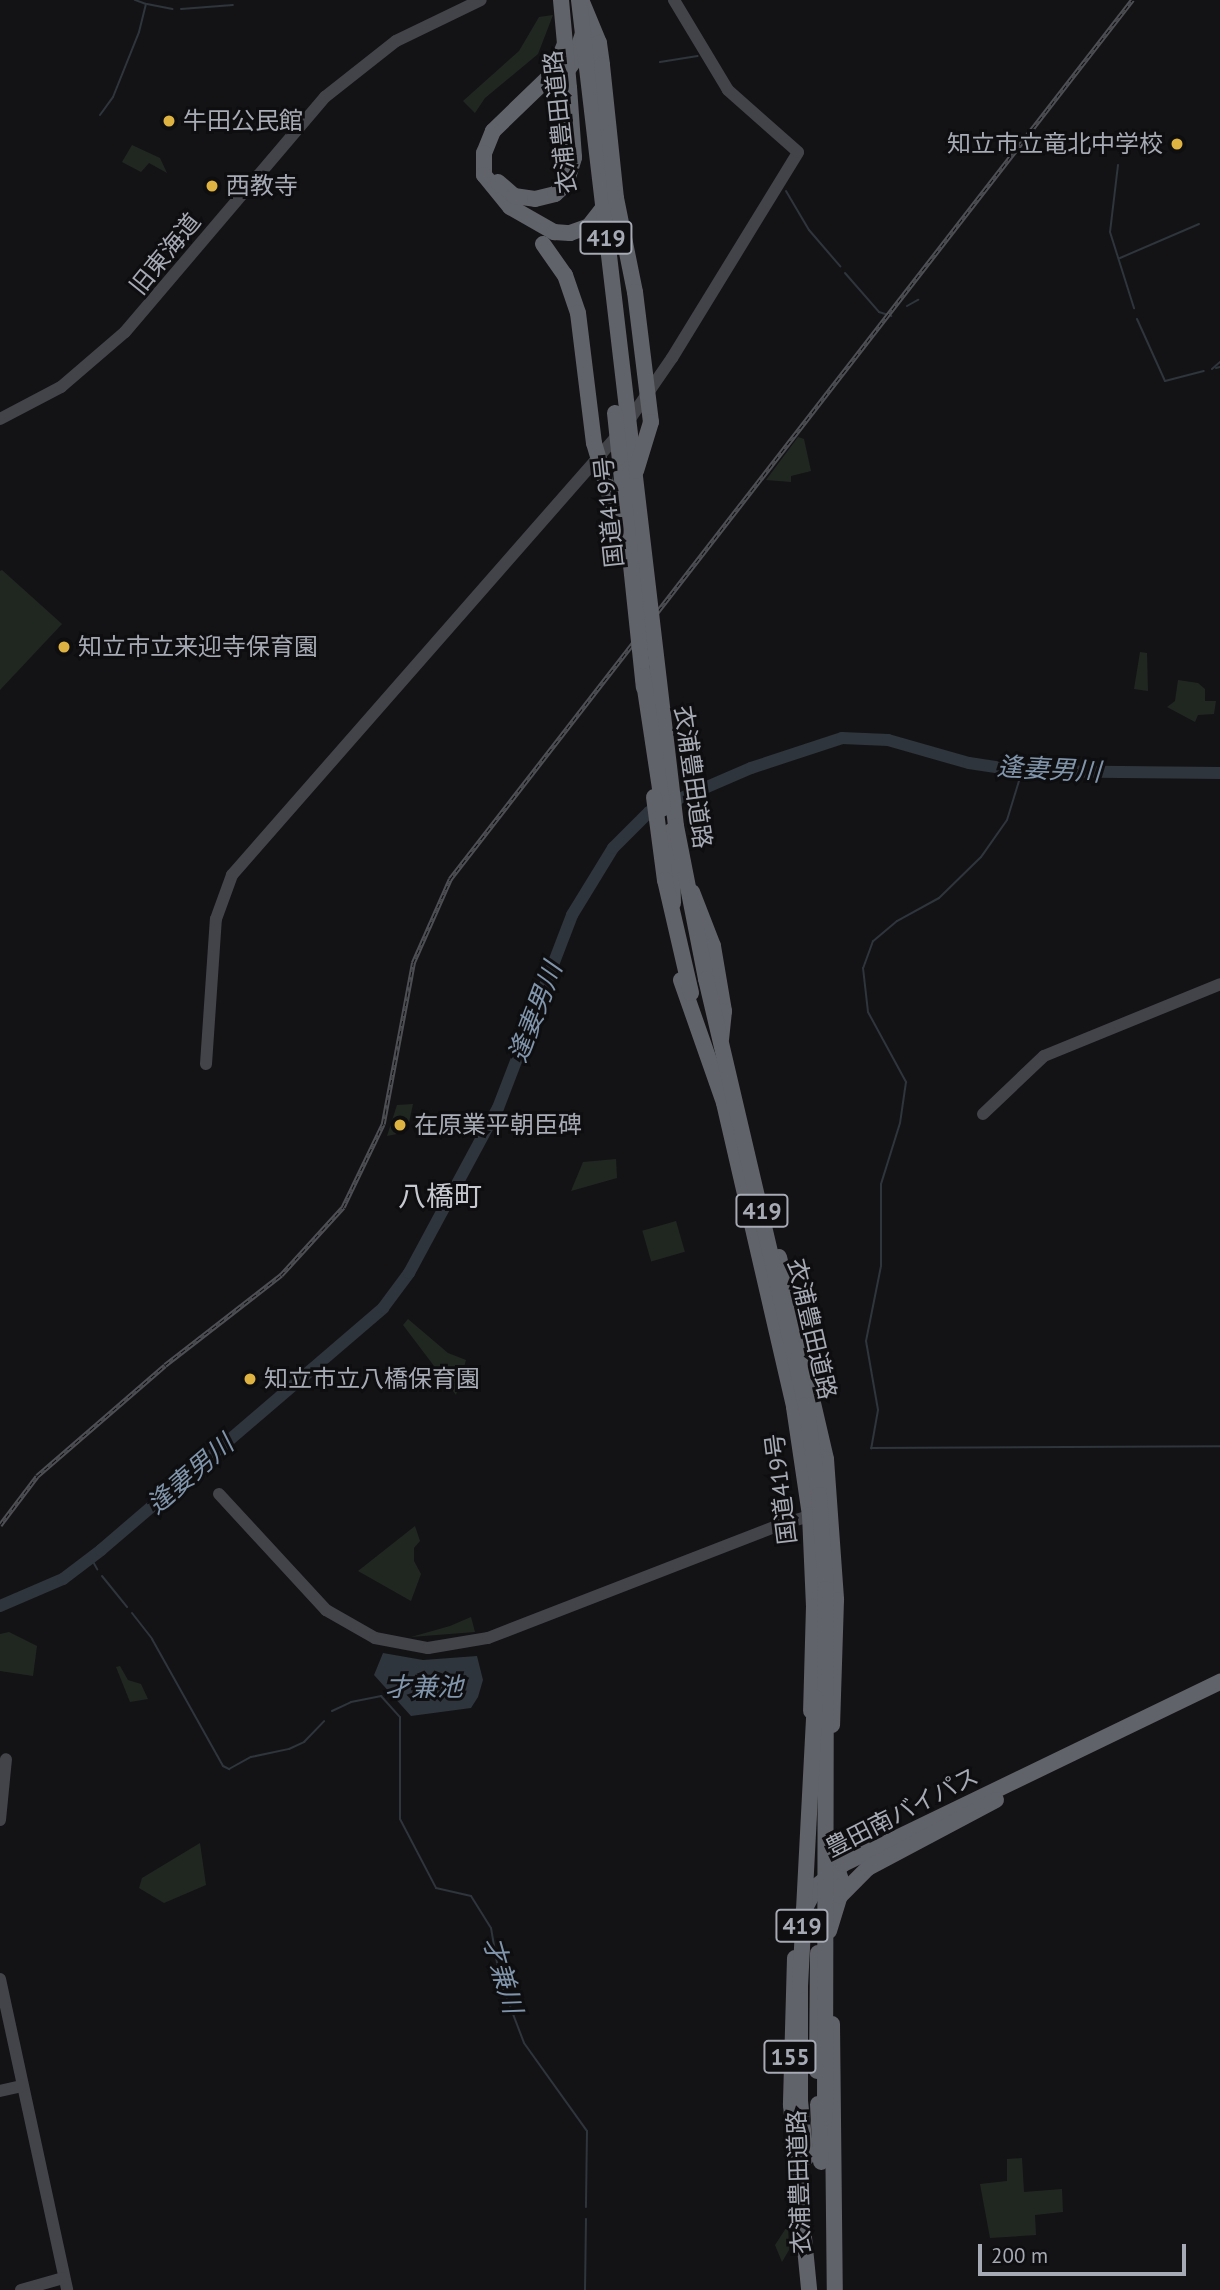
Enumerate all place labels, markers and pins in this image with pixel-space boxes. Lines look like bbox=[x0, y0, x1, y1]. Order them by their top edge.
place label: 牛田公民館 bbox=[183, 107, 303, 135]
marker: 牛田公民館 bbox=[161, 113, 177, 129]
place label: 知立市立竜北中学校 bbox=[947, 130, 1163, 158]
marker: 知立市立竜北中学校 bbox=[1169, 136, 1185, 152]
place label: 西教寺 bbox=[226, 172, 298, 200]
marker: 西教寺 bbox=[204, 178, 220, 194]
place label: 知立市立来迎寺保育園 bbox=[78, 633, 318, 661]
marker: 知立市立来迎寺保育園 bbox=[56, 639, 72, 655]
place label: 在原業平朝臣碑 bbox=[414, 1111, 582, 1139]
marker: 在原業平朝臣碑 bbox=[392, 1117, 408, 1133]
place label: 知立市立八橋保育園 bbox=[264, 1365, 480, 1393]
marker: 知立市立八橋保育園 bbox=[242, 1371, 258, 1387]

